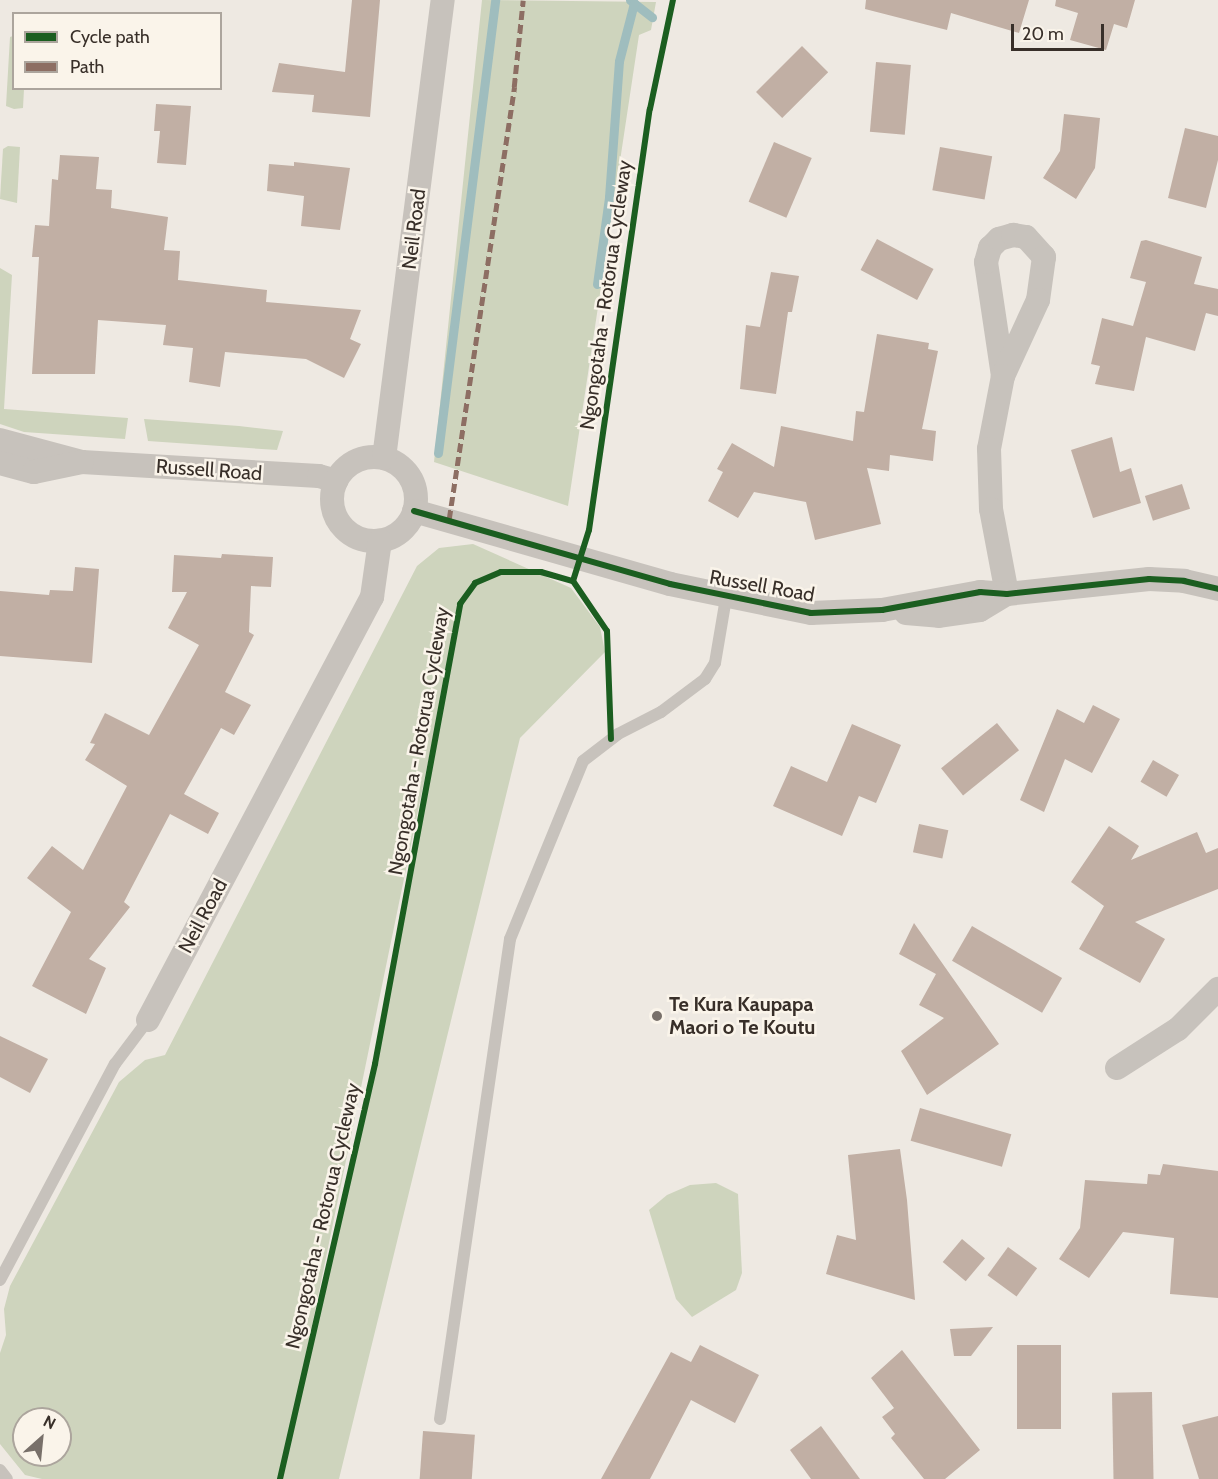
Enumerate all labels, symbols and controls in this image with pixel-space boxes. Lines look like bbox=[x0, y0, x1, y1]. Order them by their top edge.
legend bbox=[12, 12, 222, 90]
scale bar bbox=[1014, 12, 1107, 50]
text: 20 m bbox=[1022, 23, 1064, 45]
text: Cycle path bbox=[70, 26, 150, 48]
text: Path bbox=[70, 56, 104, 78]
street label: Ngongotaha - Rotorua Cycleway bbox=[575, 159, 637, 431]
street label: Neil Road bbox=[397, 187, 431, 271]
street label: Russell Road bbox=[155, 454, 263, 486]
street label: Russell Road bbox=[708, 565, 816, 607]
street label: Ngongotaha - Rotorua Cycleway bbox=[384, 605, 454, 877]
street label: Neil Road bbox=[173, 875, 233, 957]
place label: Te Kura Kaupapa Maori o Te Koutu bbox=[669, 993, 815, 1040]
marker: Te Kura Kaupapa Maori o Te Koutu bbox=[650, 1009, 664, 1023]
street label: Ngongotaha - Rotorua Cycleway bbox=[281, 1081, 365, 1351]
north arrow bbox=[12, 1407, 72, 1467]
text: N bbox=[40, 1411, 59, 1433]

